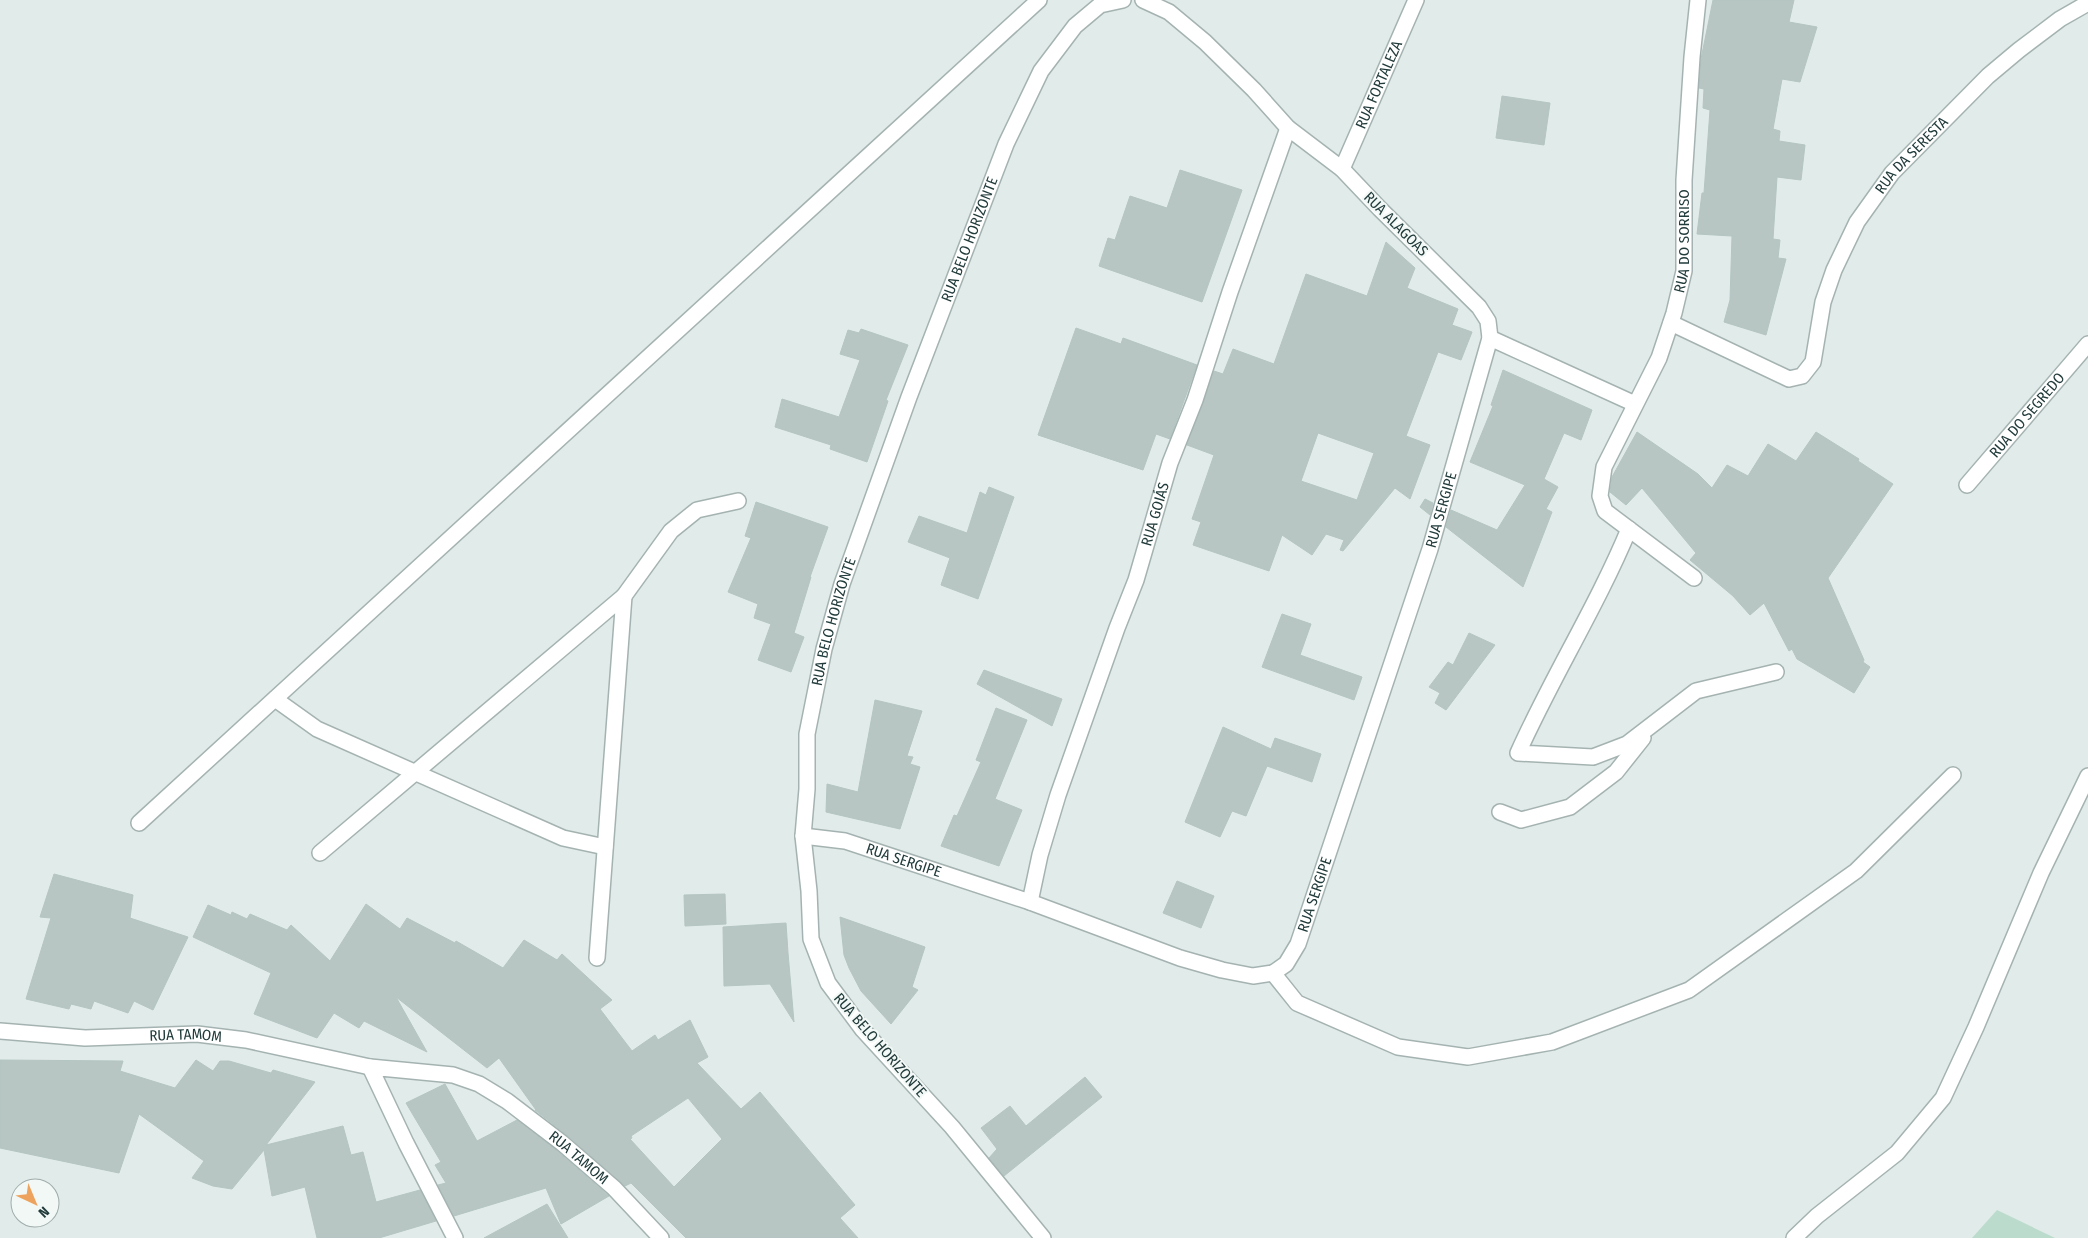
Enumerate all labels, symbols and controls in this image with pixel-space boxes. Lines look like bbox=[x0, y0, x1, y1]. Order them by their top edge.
street label: RUA FORTALEZA bbox=[1352, 38, 1406, 132]
street label: RUA DA SERESTA bbox=[1871, 113, 1952, 197]
street label: RUA BELO HORIZONTE bbox=[937, 174, 1001, 304]
street label: RUA ALAGOAS bbox=[1360, 188, 1432, 260]
street label: RUA DO SORRISO bbox=[1670, 189, 1693, 295]
street label: RUA DO SEGREDO bbox=[1986, 369, 2068, 461]
street label: RUA SERGIPE bbox=[1422, 470, 1460, 550]
street label: RUA GOIÁS bbox=[1137, 480, 1173, 548]
street label: RUA BELO HORIZONTE bbox=[808, 555, 860, 687]
street label: RUA SERGIPE bbox=[864, 840, 944, 881]
street label: RUA SERGIPE bbox=[1294, 855, 1335, 934]
street label: RUA BELO HORIZONTE bbox=[830, 989, 930, 1101]
street label: RUA TAMOM bbox=[149, 1025, 223, 1046]
street label: RUA TAMOM bbox=[545, 1127, 612, 1188]
north arrow bbox=[10, 1178, 60, 1228]
text: N bbox=[35, 1203, 53, 1221]

